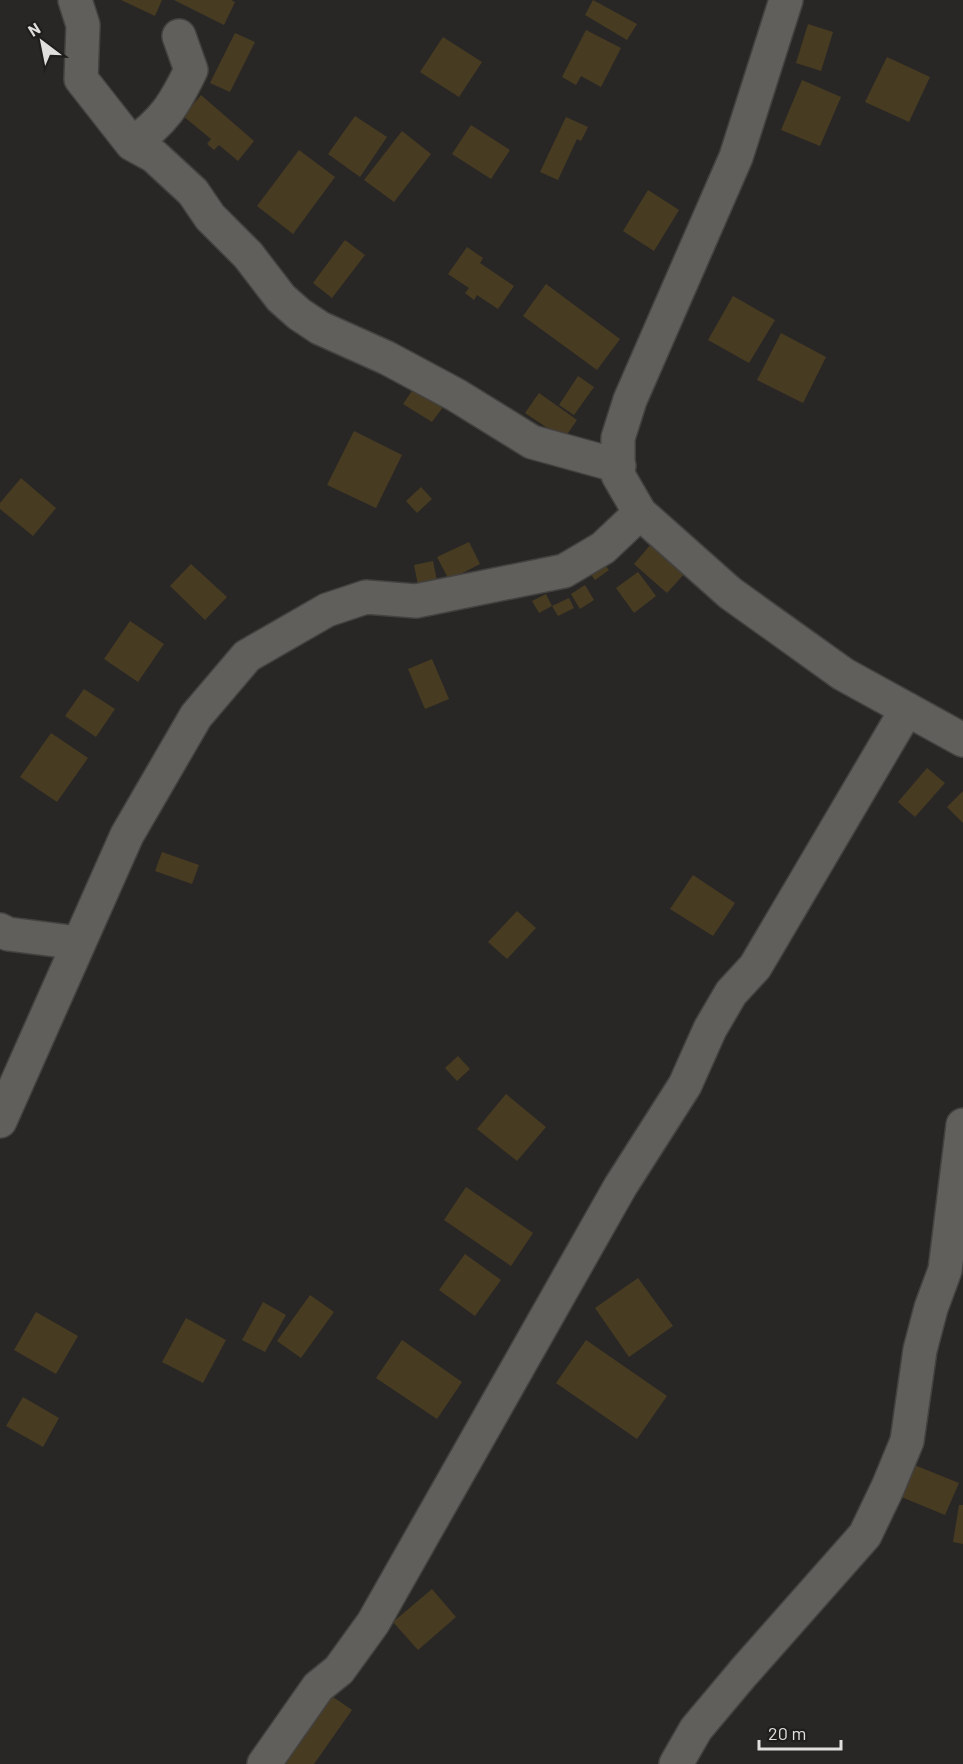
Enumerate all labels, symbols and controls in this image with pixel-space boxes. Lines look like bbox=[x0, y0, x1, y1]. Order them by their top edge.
north arrow bbox=[12, 12, 72, 72]
text: N bbox=[24, 18, 43, 40]
scale bar bbox=[759, 1713, 842, 1751]
text: 20 m bbox=[768, 1722, 806, 1744]

